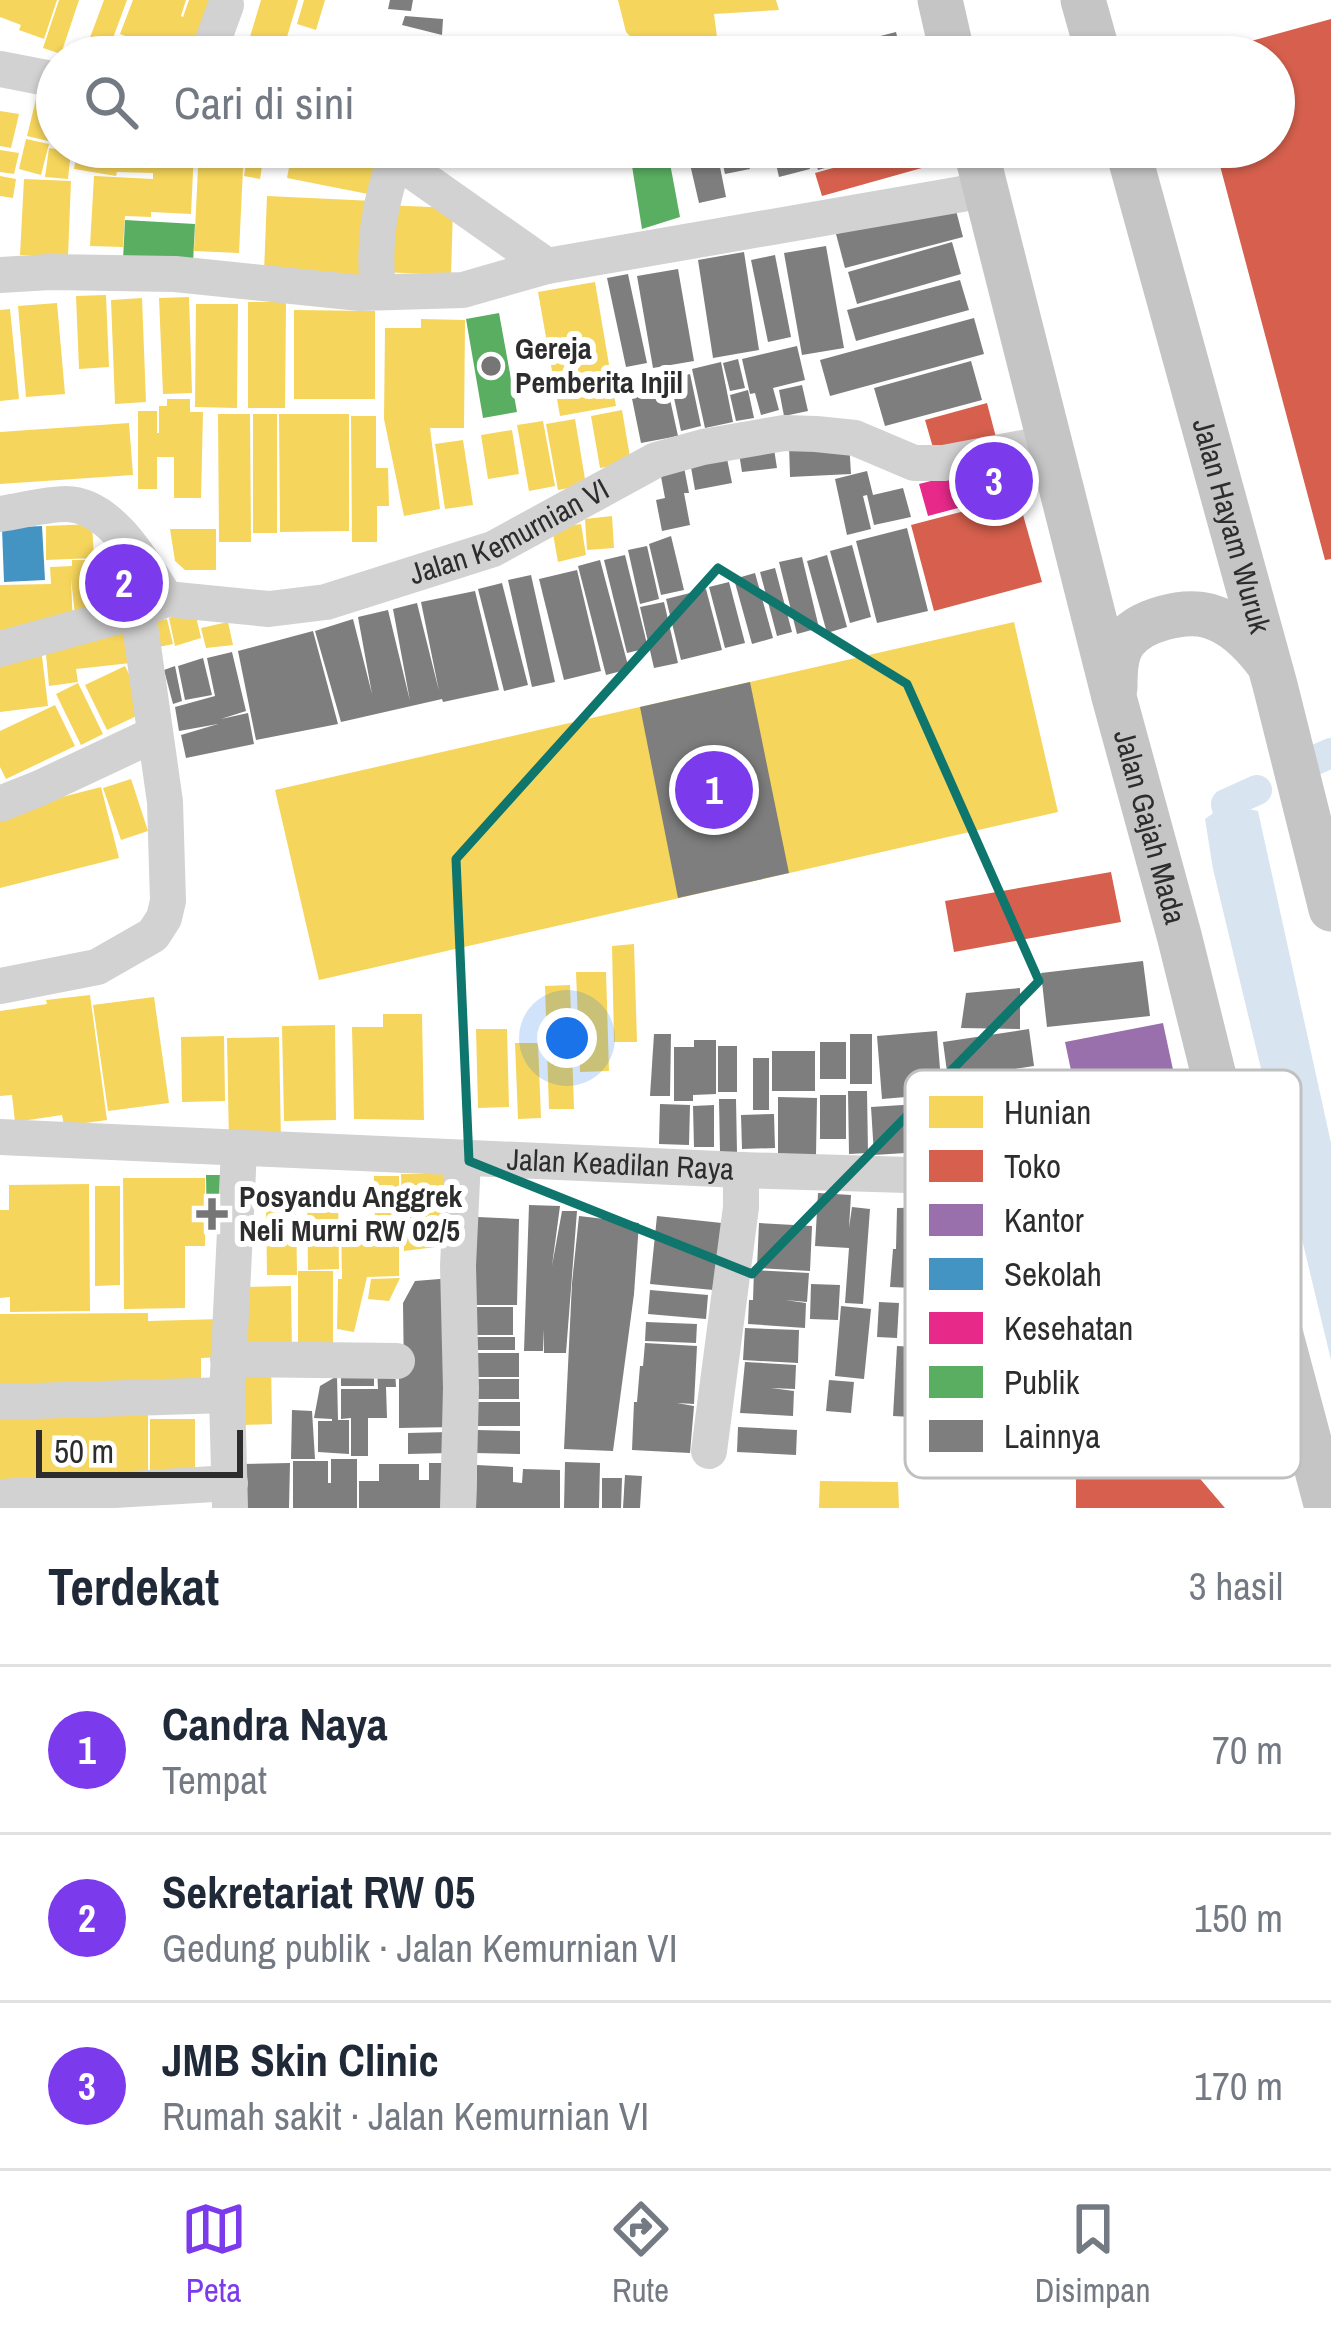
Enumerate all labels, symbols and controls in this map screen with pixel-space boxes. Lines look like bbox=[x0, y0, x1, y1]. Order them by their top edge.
search box bbox=[36, 36, 1295, 168]
icon: search bbox=[78, 69, 144, 135]
text: Cari di sini bbox=[174, 72, 355, 133]
place label: Gereja Pemberita Injil bbox=[515, 328, 683, 402]
marker: Gereja Pemberita Injil bbox=[478, 353, 504, 379]
street label: Jalan Hayam Wuruk bbox=[1184, 414, 1281, 638]
pin: 3 bbox=[955, 436, 1033, 526]
street label: Jalan Kemurnian VI bbox=[404, 469, 616, 593]
pin: 2 bbox=[85, 538, 163, 628]
street label: Jalan Gajah Mada bbox=[1105, 725, 1196, 929]
pin: 1 bbox=[675, 745, 753, 835]
your location bbox=[537, 1008, 597, 1068]
legend bbox=[905, 1070, 1301, 1478]
text: Hunian bbox=[1004, 1090, 1091, 1134]
street label: Jalan Keadilan Raya bbox=[506, 1139, 735, 1189]
text: Toko bbox=[1004, 1144, 1061, 1188]
place label: Posyandu Anggrek Neli Murni RW 02/5 bbox=[239, 1176, 463, 1250]
marker: Posyandu Anggrek Neli Murni RW 02/5 bbox=[196, 1198, 228, 1230]
text: Kantor bbox=[1004, 1198, 1084, 1242]
text: Sekolah bbox=[1004, 1252, 1102, 1296]
text: Kesehatan bbox=[1004, 1306, 1133, 1350]
text: Publik bbox=[1004, 1360, 1080, 1404]
text: Lainnya bbox=[1004, 1414, 1100, 1458]
scale bar bbox=[36, 1424, 243, 1477]
text: 50 m bbox=[54, 1429, 114, 1473]
text: Terdekat bbox=[48, 1552, 219, 1621]
text: 3 hasil bbox=[1189, 1560, 1283, 1612]
text: Candra Naya bbox=[162, 1693, 388, 1754]
text: 1 bbox=[78, 1724, 96, 1776]
text: 70 m bbox=[1212, 1724, 1283, 1776]
text: Tempat bbox=[162, 1754, 267, 1806]
text: Sekretariat RW 05 bbox=[162, 1861, 475, 1922]
text: 2 bbox=[78, 1892, 96, 1944]
text: 150 m bbox=[1194, 1892, 1283, 1944]
text: Gedung publik · Jalan Kemurnian VI bbox=[162, 1922, 678, 1974]
text: JMB Skin Clinic bbox=[162, 2029, 439, 2090]
text: 3 bbox=[78, 2060, 96, 2112]
text: 170 m bbox=[1194, 2060, 1283, 2112]
text: Rumah sakit · Jalan Kemurnian VI bbox=[162, 2090, 649, 2142]
tab: Peta bbox=[181, 2196, 247, 2312]
tab: Rute bbox=[608, 2196, 674, 2312]
tab: Disimpan bbox=[1035, 2196, 1150, 2312]

